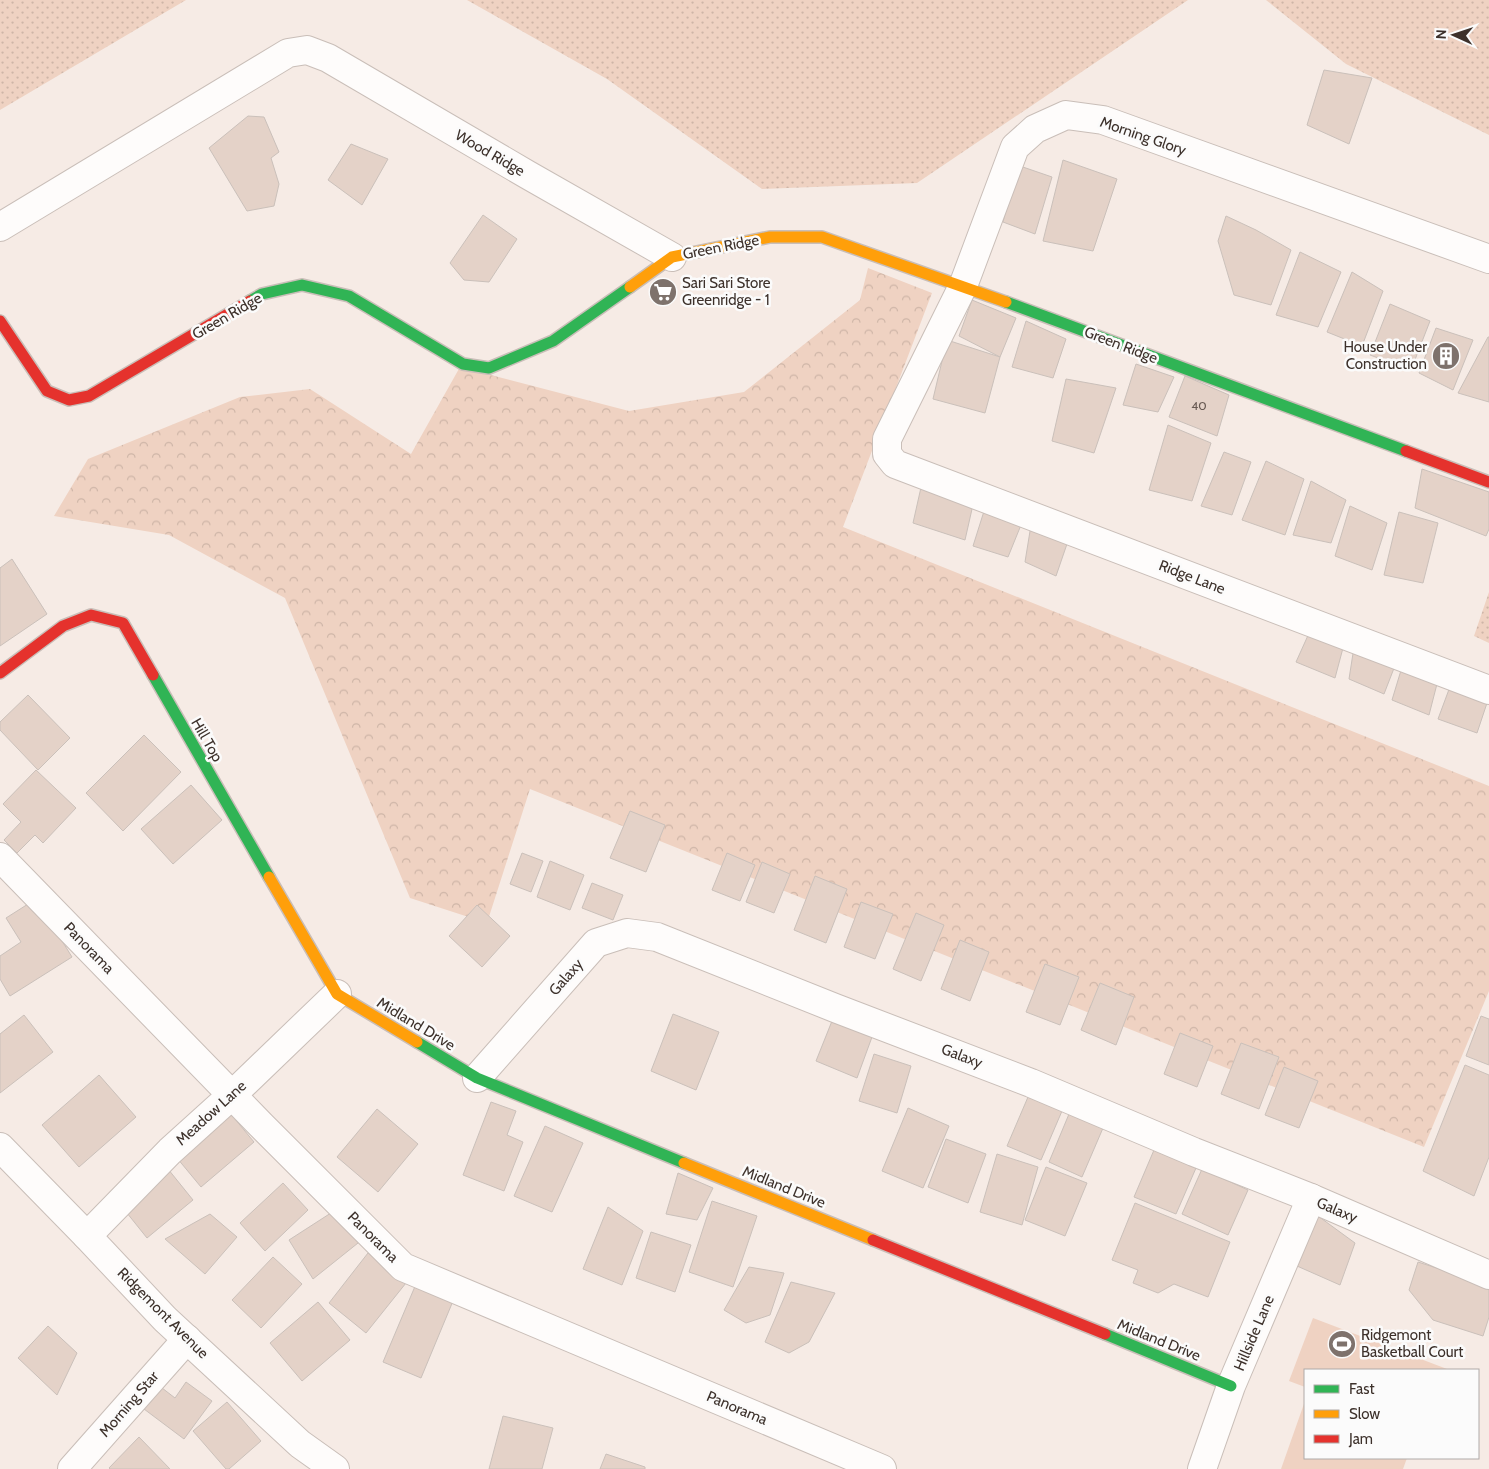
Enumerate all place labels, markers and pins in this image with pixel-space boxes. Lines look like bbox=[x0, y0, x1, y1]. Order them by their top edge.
place label: Sari Sari Store Greenridge - 1 bbox=[682, 274, 771, 309]
supermarket icon: Sari Sari Store Greenridge - 1 bbox=[648, 277, 678, 307]
place label: House Under Construction bbox=[1343, 338, 1427, 373]
building icon: House Under Construction bbox=[1431, 341, 1461, 371]
place label: Ridgemont Basketball Court bbox=[1361, 1326, 1463, 1361]
sports icon: Ridgemont Basketball Court bbox=[1327, 1329, 1357, 1359]

